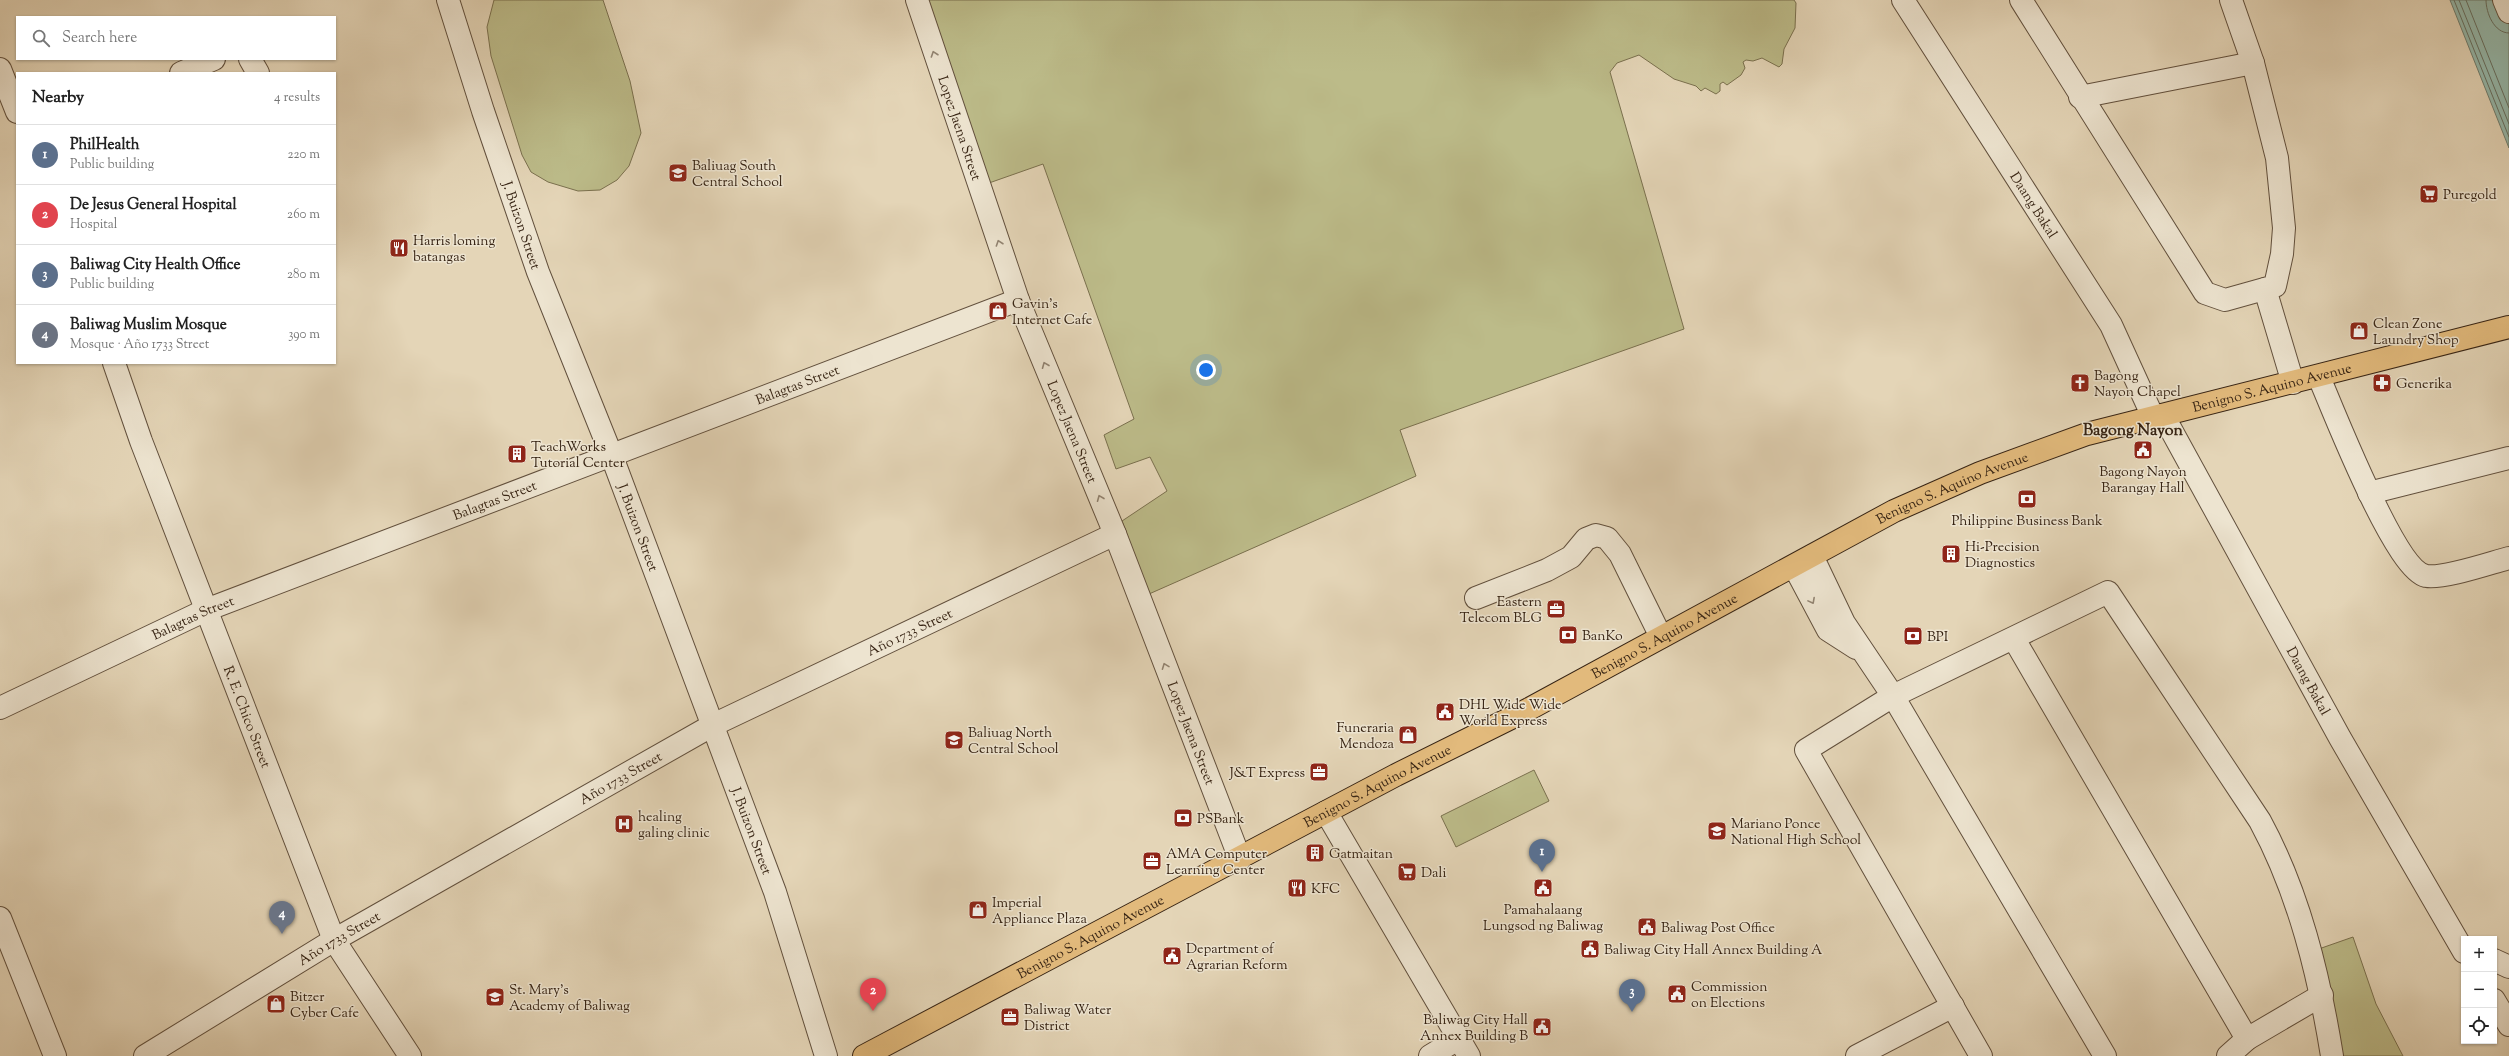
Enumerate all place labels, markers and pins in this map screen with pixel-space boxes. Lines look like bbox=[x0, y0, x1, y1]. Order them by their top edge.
place label: Baliuag South Central School bbox=[692, 157, 783, 193]
school or university icon: Baliuag South Central School bbox=[667, 162, 689, 184]
supermarket icon: Puregold bbox=[2418, 183, 2440, 205]
place label: Puregold bbox=[2443, 186, 2497, 206]
place label: Harris loming batangas bbox=[413, 232, 495, 268]
restaurant icon: Harris loming batangas bbox=[388, 237, 410, 259]
place label: Gavin's Internet Cafe bbox=[1012, 295, 1092, 331]
shop icon: Gavin's Internet Cafe bbox=[987, 300, 1009, 322]
place label: Clean Zone Laundry Shop bbox=[2373, 315, 2459, 351]
shop icon: Clean Zone Laundry Shop bbox=[2348, 320, 2370, 342]
place label: Bagong Nayon Chapel bbox=[2094, 367, 2181, 403]
church icon: Bagong Nayon Chapel bbox=[2069, 372, 2091, 394]
pharmacy icon: Generika bbox=[2371, 372, 2393, 394]
place label: Generika bbox=[2396, 375, 2452, 395]
place label: TeachWorks Tutorial Center bbox=[531, 438, 626, 474]
public building icon: Bagong Nayon Barangay Hall bbox=[2132, 439, 2154, 461]
building icon: TeachWorks Tutorial Center bbox=[506, 443, 528, 465]
place label: Bagong Nayon Barangay Hall bbox=[2099, 463, 2187, 499]
bank icon: Philippine Business Bank bbox=[2016, 488, 2038, 510]
place label: Philippine Business Bank bbox=[1951, 512, 2103, 532]
place label: Hi-Precision Diagnostics bbox=[1965, 538, 2040, 574]
building icon: Hi-Precision Diagnostics bbox=[1940, 543, 1962, 565]
place label: Eastern Telecom BLG bbox=[1459, 593, 1543, 629]
office icon: Eastern Telecom BLG bbox=[1545, 598, 1567, 620]
bank icon: BanKo bbox=[1557, 624, 1579, 646]
bank icon: BPI bbox=[1902, 625, 1924, 647]
place label: BanKo bbox=[1582, 627, 1623, 647]
place label: BPI bbox=[1927, 628, 1949, 648]
place label: DHL Wide Wide World Express bbox=[1459, 696, 1561, 732]
public building icon: DHL Wide Wide World Express bbox=[1434, 701, 1456, 723]
place label: Funeraria Mendoza bbox=[1337, 719, 1395, 755]
place label: Baliuag North Central School bbox=[968, 724, 1059, 760]
shop icon: Funeraria Mendoza bbox=[1397, 724, 1419, 746]
school or university icon: Baliuag North Central School bbox=[943, 729, 965, 751]
office icon: J&T Express bbox=[1308, 761, 1330, 783]
place label: J&T Express bbox=[1229, 764, 1305, 784]
bank icon: PSBank bbox=[1172, 807, 1194, 829]
place label: healing galing clinic bbox=[638, 808, 710, 844]
place label: PSBank bbox=[1197, 810, 1245, 830]
hospital icon: healing galing clinic bbox=[613, 813, 635, 835]
place label: Mariano Ponce National High School bbox=[1731, 815, 1861, 851]
school or university icon: Mariano Ponce National High School bbox=[1706, 820, 1728, 842]
pin: 1 bbox=[1529, 839, 1555, 872]
building icon: Gatmaitan bbox=[1304, 842, 1326, 864]
place label: AMA Computer Learning Center bbox=[1166, 845, 1268, 881]
place label: Gatmaitan bbox=[1329, 845, 1393, 865]
office icon: AMA Computer Learning Center bbox=[1141, 850, 1163, 872]
supermarket icon: Dali bbox=[1396, 861, 1418, 883]
place label: Dali bbox=[1421, 864, 1446, 884]
restaurant icon: KFC bbox=[1286, 877, 1308, 899]
public building icon: Pamahalaang Lungsod ng Baliwag bbox=[1532, 877, 1554, 899]
place label: KFC bbox=[1311, 880, 1340, 900]
place label: Imperial Appliance Plaza bbox=[992, 894, 1087, 930]
shop icon: Imperial Appliance Plaza bbox=[967, 899, 989, 921]
pin: 4 bbox=[269, 901, 295, 934]
place label: Pamahalaang Lungsod ng Baliwag bbox=[1483, 901, 1603, 937]
public building icon: Baliwag Post Office bbox=[1636, 916, 1658, 938]
place label: Baliwag Post Office bbox=[1661, 919, 1775, 939]
public building icon: Baliwag City Hall Annex Building A bbox=[1579, 938, 1601, 960]
place label: Department of Agrarian Reform bbox=[1186, 940, 1288, 976]
place label: Baliwag City Hall Annex Building A bbox=[1604, 941, 1823, 961]
public building icon: Department of Agrarian Reform bbox=[1161, 945, 1183, 967]
pin: 2 bbox=[860, 978, 886, 1011]
place label: Commission on Elections bbox=[1691, 978, 1768, 1014]
pin: 3 bbox=[1619, 979, 1645, 1012]
place label: St. Mary's Academy of Baliwag bbox=[509, 981, 630, 1017]
public building icon: Commission on Elections bbox=[1666, 983, 1688, 1005]
school or university icon: St. Mary's Academy of Baliwag bbox=[484, 986, 506, 1008]
place label: Bitzer Cyber Cafe bbox=[290, 988, 359, 1024]
shop icon: Bitzer Cyber Cafe bbox=[265, 993, 287, 1015]
place label: Baliwag Water District bbox=[1024, 1001, 1112, 1037]
office icon: Baliwag Water District bbox=[999, 1006, 1021, 1028]
place label: Baliwag City Hall Annex Building B bbox=[1420, 1011, 1528, 1047]
public building icon: Baliwag City Hall Annex Building B bbox=[1531, 1016, 1553, 1038]

